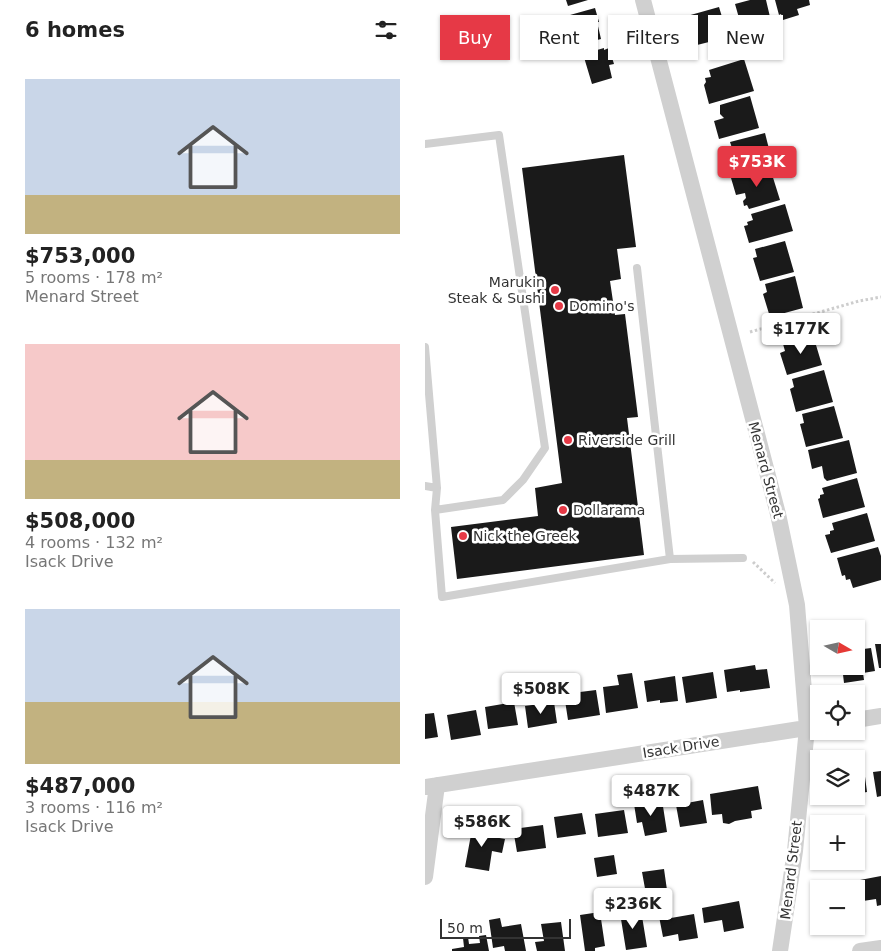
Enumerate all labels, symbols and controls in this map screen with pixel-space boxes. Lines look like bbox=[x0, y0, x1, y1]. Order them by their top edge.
chip: Buy bbox=[440, 15, 510, 60]
chip: Rent bbox=[520, 15, 598, 60]
chip: Filters bbox=[608, 15, 698, 60]
chip: New bbox=[708, 15, 783, 60]
icon: filters bbox=[372, 16, 400, 44]
text: 6 homes bbox=[25, 18, 125, 42]
icon: home bbox=[168, 112, 258, 202]
pin: $753K bbox=[722, 146, 792, 188]
text: $753K bbox=[729, 152, 785, 171]
text: $753,000 bbox=[25, 244, 135, 268]
text: 5 rooms · 178 m² bbox=[25, 268, 163, 287]
place label: Marukin Steak & Sushi bbox=[448, 274, 545, 306]
marker: Marukin Steak & Sushi bbox=[549, 284, 561, 296]
text: Menard Street bbox=[25, 287, 139, 306]
place label: Domino's bbox=[569, 298, 634, 314]
marker: Domino's bbox=[553, 300, 565, 312]
pin: $177K bbox=[766, 312, 836, 355]
text: $177K bbox=[773, 319, 829, 338]
icon: home bbox=[168, 377, 258, 467]
street label: Menard Street bbox=[745, 420, 787, 521]
place label: Riverside Grill bbox=[578, 432, 676, 448]
marker: Riverside Grill bbox=[562, 434, 574, 446]
place label: Dollarama bbox=[573, 502, 645, 518]
marker: Dollarama bbox=[557, 504, 569, 516]
text: $508,000 bbox=[25, 509, 135, 533]
place label: Nick the Greek bbox=[473, 528, 578, 544]
marker: Nick the Greek bbox=[457, 530, 469, 542]
text: 4 rooms · 132 m² bbox=[25, 533, 163, 552]
text: Isack Drive bbox=[25, 552, 114, 571]
north arrow bbox=[810, 620, 865, 675]
map controls bbox=[810, 620, 865, 935]
icon: home bbox=[168, 642, 258, 732]
pin: $508K bbox=[506, 672, 576, 715]
text: $508K bbox=[513, 679, 569, 698]
button: locate bbox=[810, 685, 865, 740]
street label: Isack Drive bbox=[641, 733, 721, 761]
button: layers bbox=[810, 750, 865, 805]
text: $487,000 bbox=[25, 774, 135, 798]
pin: $487K bbox=[616, 774, 686, 817]
text: $487K bbox=[623, 781, 679, 800]
text: 3 rooms · 116 m² bbox=[25, 798, 163, 817]
pin: $586K bbox=[447, 806, 517, 848]
text: $586K bbox=[454, 812, 510, 831]
button: + bbox=[810, 815, 865, 870]
text: Isack Drive bbox=[25, 817, 114, 836]
street label: Menard Street bbox=[777, 819, 805, 920]
button: − bbox=[810, 880, 865, 935]
pin: $236K bbox=[598, 888, 668, 930]
text: $236K bbox=[605, 894, 661, 913]
scale bar bbox=[440, 916, 571, 939]
text: 50 m bbox=[447, 920, 483, 936]

